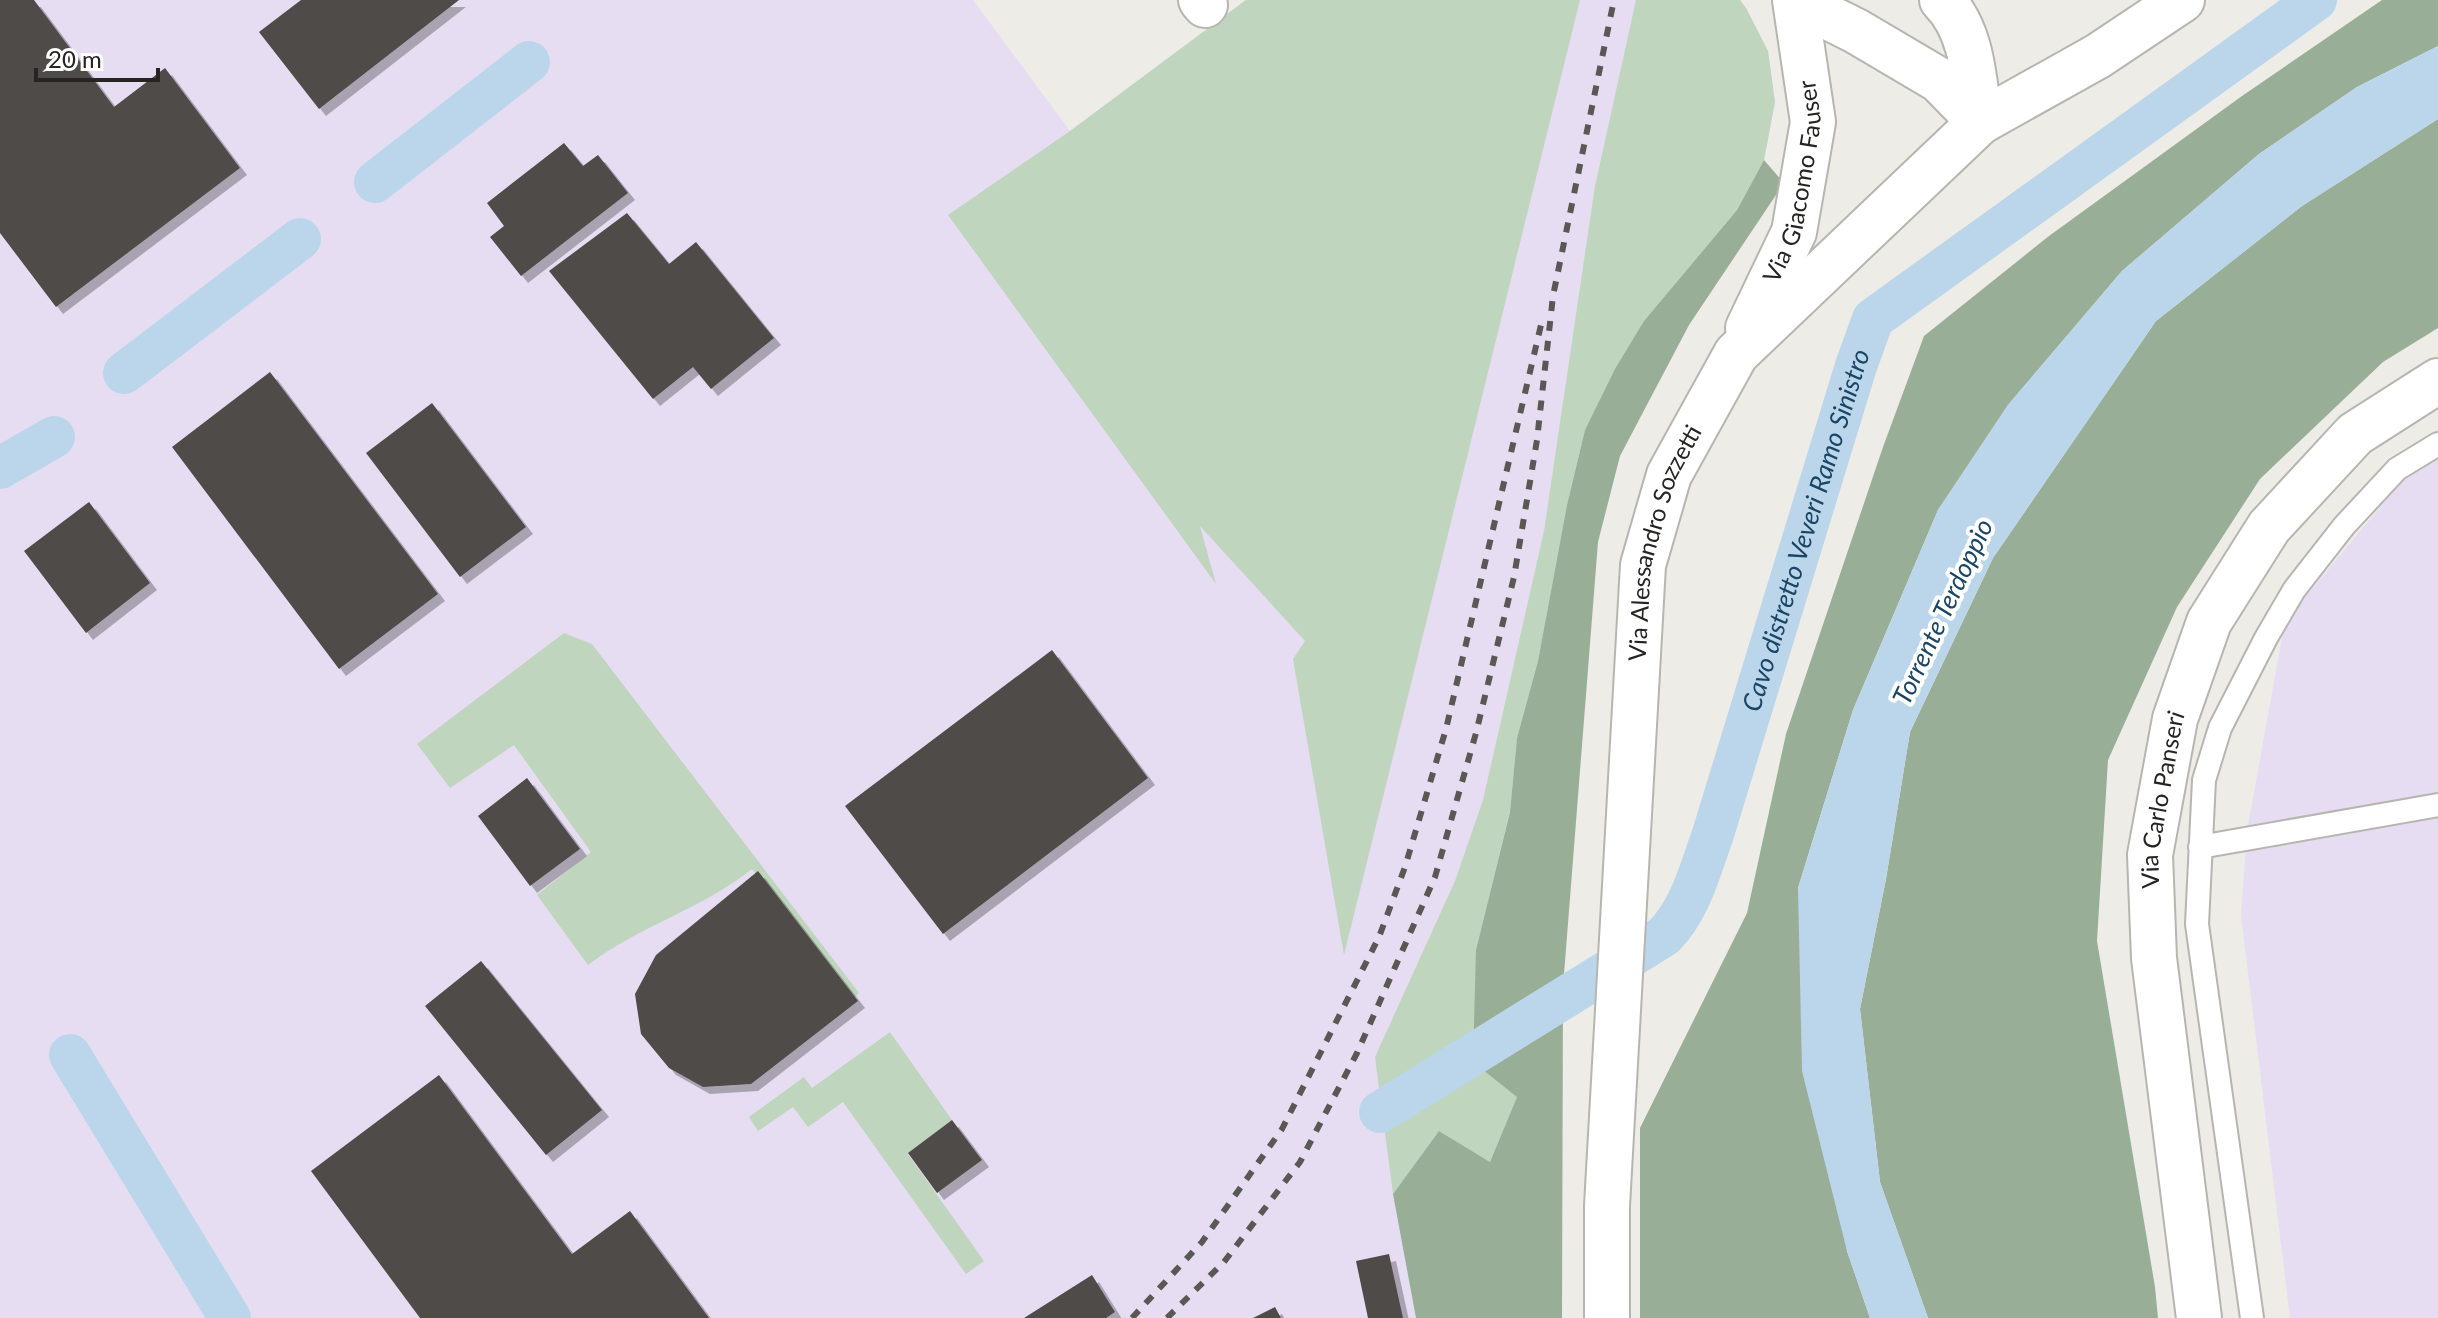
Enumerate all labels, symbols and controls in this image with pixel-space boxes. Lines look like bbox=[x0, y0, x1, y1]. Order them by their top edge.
scale bar bbox=[36, 32, 158, 82]
text: 20 m bbox=[48, 44, 102, 73]
street label: Via Giacomo Fauser bbox=[1756, 78, 1826, 287]
water label: Cavo distretto Veveri Ramo Sinistro bbox=[1734, 344, 1876, 715]
street label: Via Alessandro Sozzetti bbox=[1622, 420, 1707, 662]
water label: Torrente Terdoppio bbox=[1885, 514, 1999, 710]
street label: Via Carlo Panseri bbox=[2134, 707, 2190, 889]

